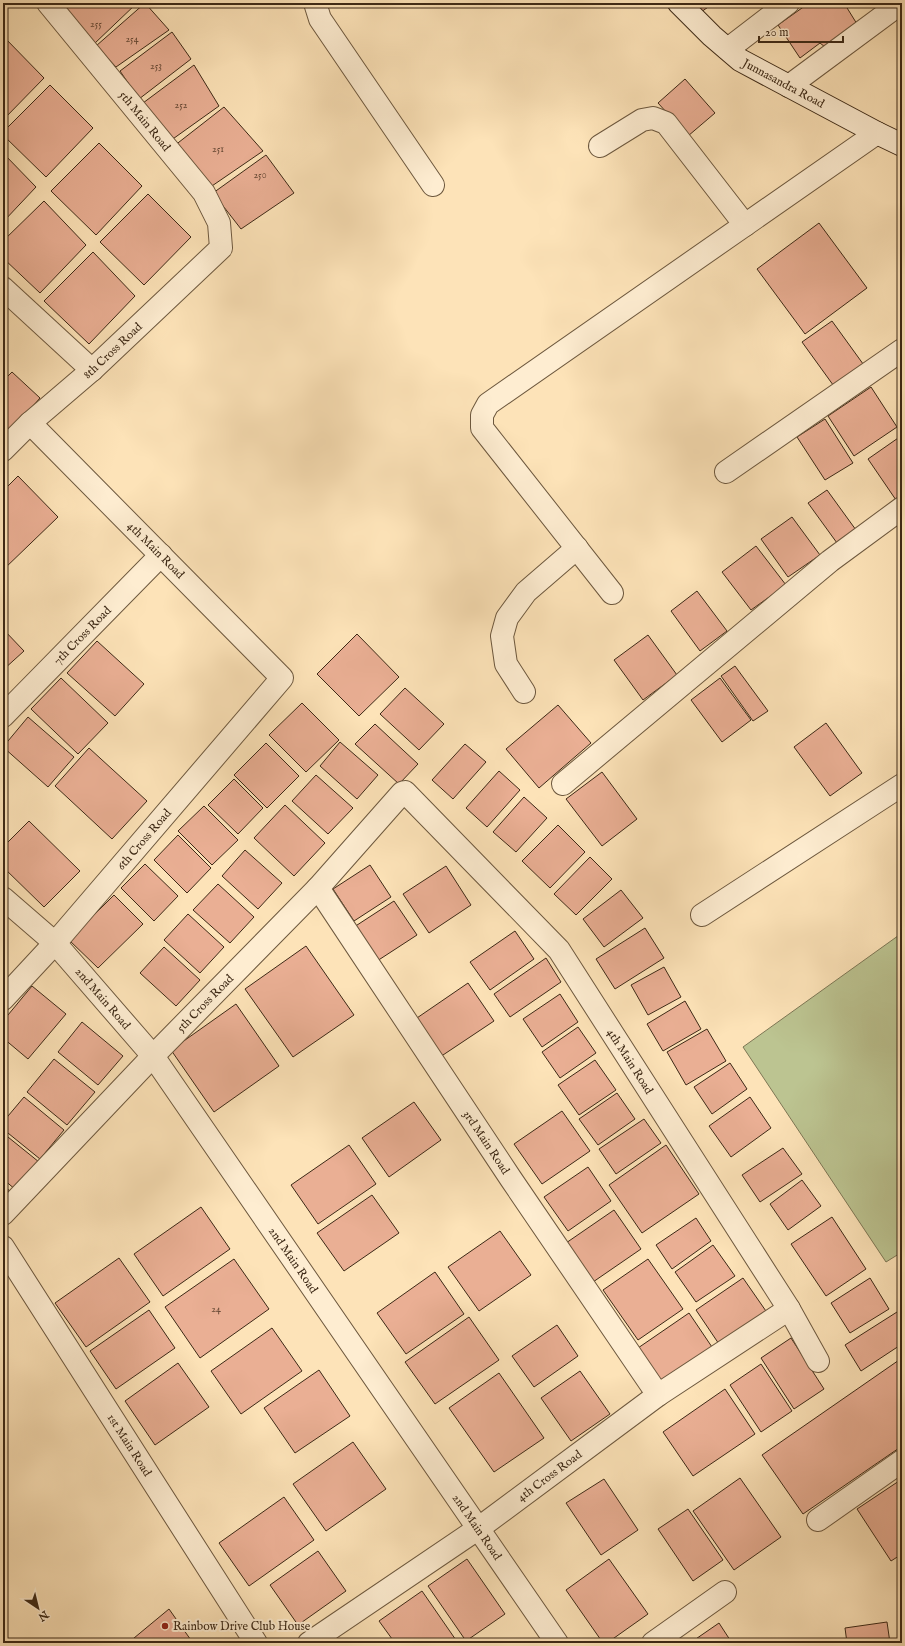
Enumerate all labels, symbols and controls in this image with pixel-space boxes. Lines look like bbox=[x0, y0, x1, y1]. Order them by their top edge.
house number: 255 bbox=[90, 18, 102, 31]
scale bar bbox=[759, 18, 843, 44]
text: 20 m bbox=[765, 25, 788, 40]
house number: 254 bbox=[125, 33, 139, 46]
street label: Junnasandra Road bbox=[738, 55, 827, 112]
house number: 253 bbox=[150, 60, 162, 73]
street label: 5th Main Road bbox=[116, 88, 174, 155]
house number: 252 bbox=[175, 99, 188, 112]
house number: 251 bbox=[212, 143, 224, 156]
house number: 250 bbox=[253, 169, 267, 182]
street label: 8th Cross Road bbox=[80, 319, 146, 382]
street label: 4th Main Road bbox=[124, 519, 188, 583]
street label: 7th Cross Road bbox=[50, 603, 115, 668]
street label: 6th Cross Road bbox=[114, 805, 175, 873]
street label: 2nd Main Road bbox=[72, 965, 134, 1033]
street label: 5th Cross Road bbox=[174, 971, 237, 1036]
street label: 4th Main Road bbox=[603, 1026, 657, 1098]
street label: 3rd Main Road bbox=[460, 1108, 513, 1178]
street label: 2nd Main Road bbox=[265, 1224, 321, 1297]
house number: 24 bbox=[211, 1303, 221, 1316]
street label: 1st Main Road bbox=[104, 1411, 155, 1480]
street label: 4th Cross Road bbox=[515, 1447, 585, 1505]
street label: 2nd Main Road bbox=[449, 1491, 505, 1564]
north arrow bbox=[18, 1588, 58, 1628]
text: N bbox=[35, 1606, 52, 1624]
place label: Rainbow Drive Club House bbox=[173, 1619, 311, 1634]
marker: Rainbow Drive Club House bbox=[160, 1621, 170, 1631]

